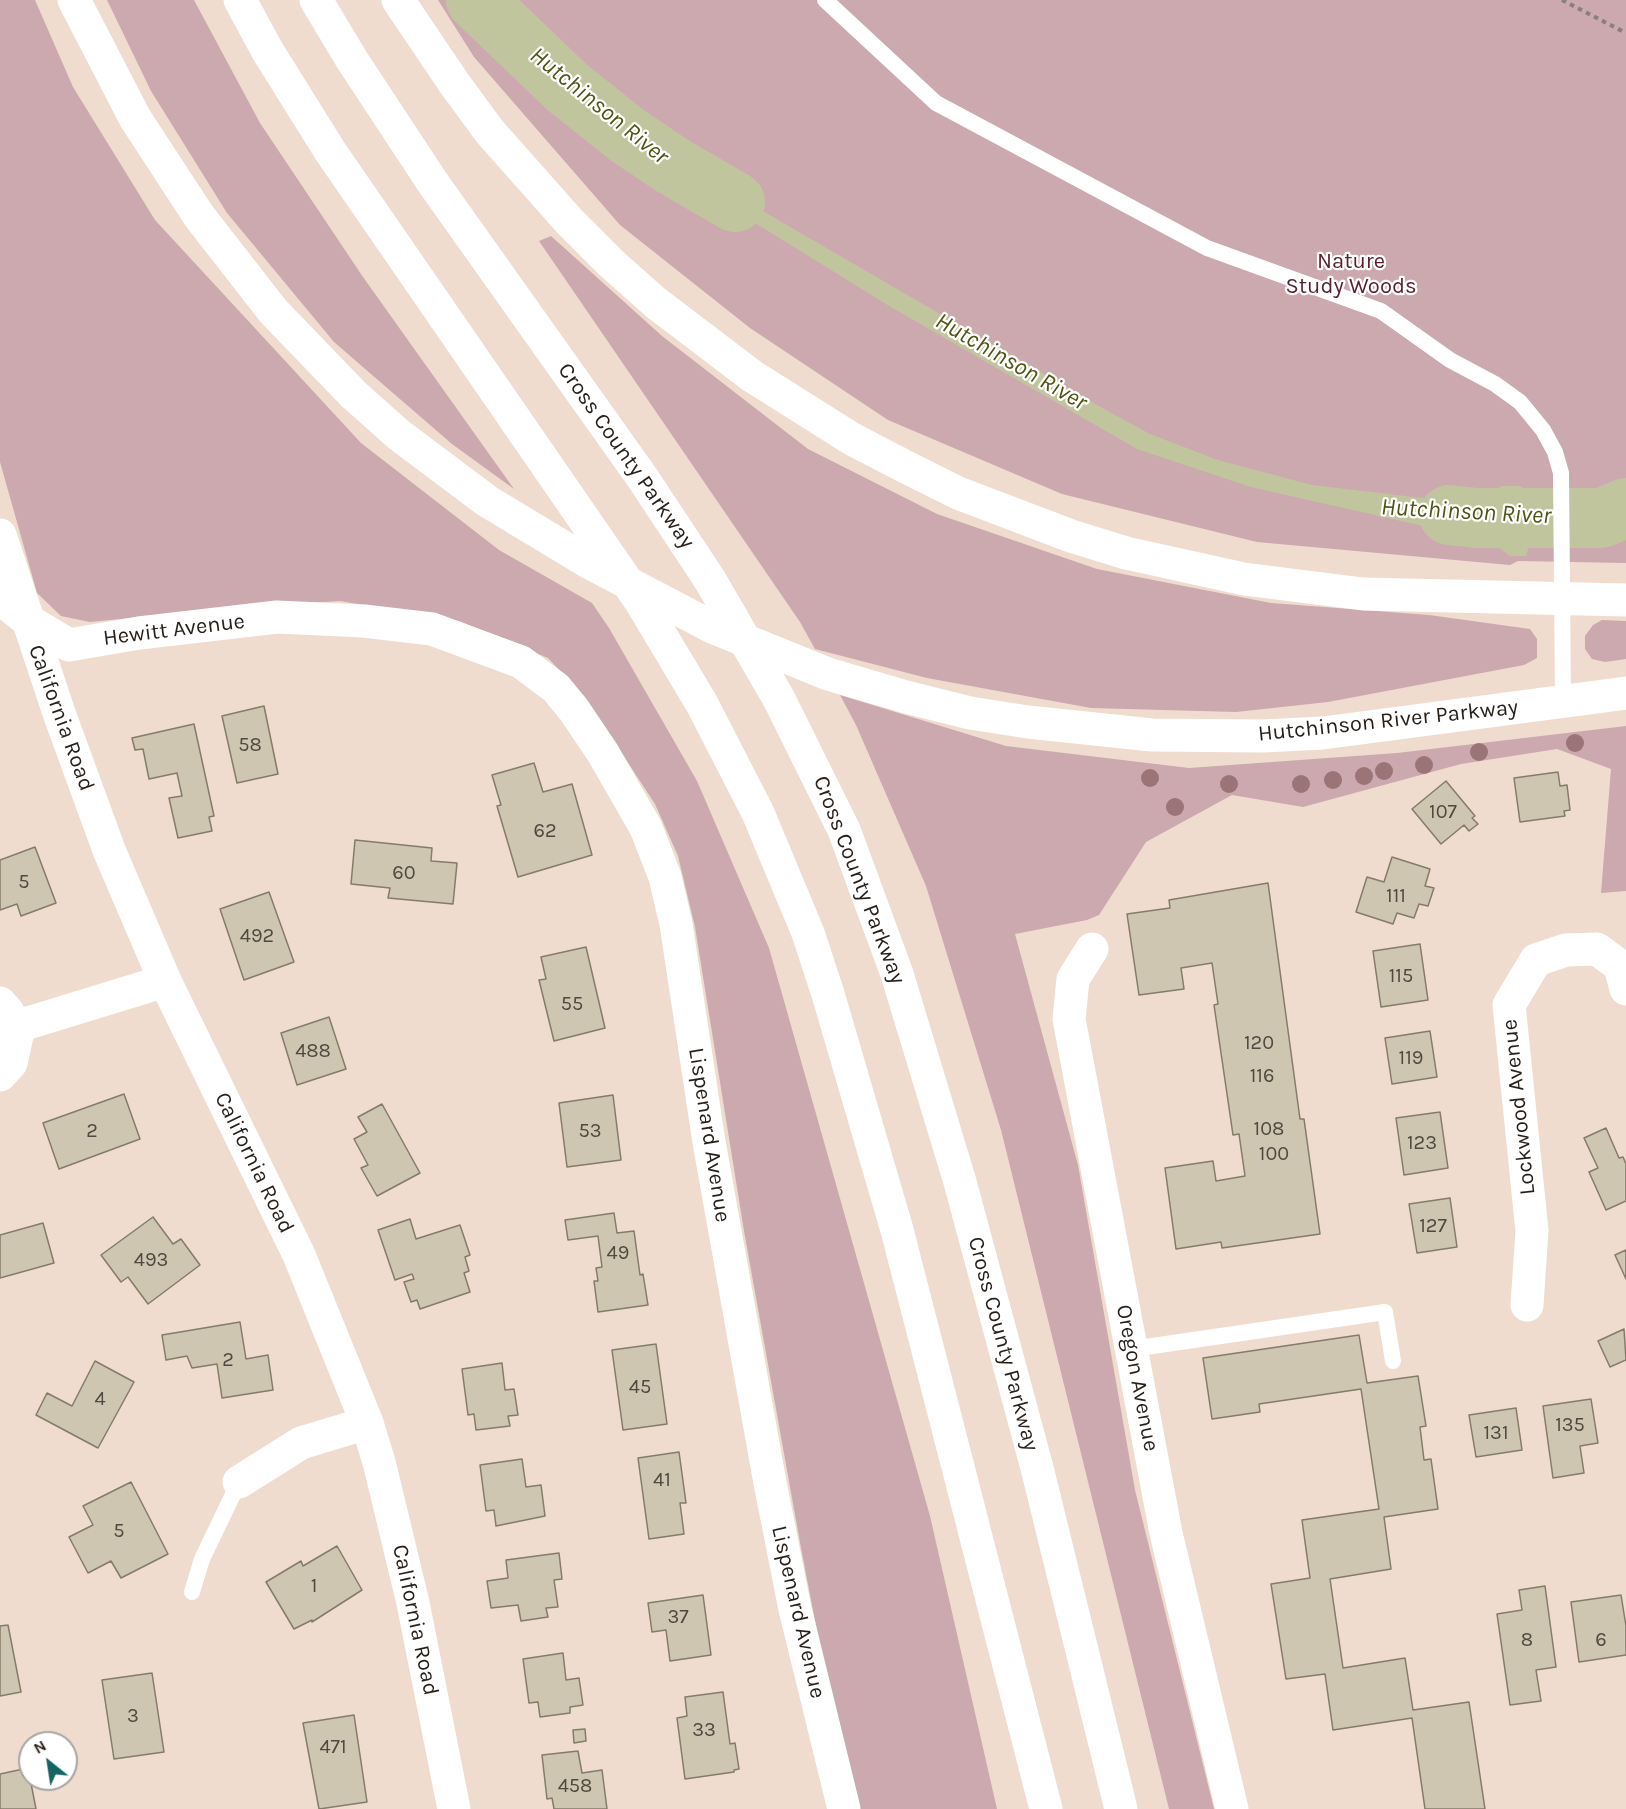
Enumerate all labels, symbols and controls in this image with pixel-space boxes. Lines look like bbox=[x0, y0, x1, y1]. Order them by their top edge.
water label: Hutchinson River bbox=[524, 41, 674, 171]
park label: Nature Study Woods bbox=[1286, 249, 1416, 300]
water label: Hutchinson River bbox=[930, 307, 1092, 417]
street label: Cross County Parkway bbox=[552, 358, 700, 554]
water label: Hutchinson River bbox=[1380, 493, 1552, 531]
street label: Hewitt Avenue bbox=[102, 608, 246, 652]
street label: California Road bbox=[22, 641, 100, 795]
street label: Hutchinson River Parkway bbox=[1257, 694, 1519, 748]
house number: 58 bbox=[238, 733, 262, 757]
street label: Cross County Parkway bbox=[807, 772, 911, 988]
house number: 107 bbox=[1429, 800, 1457, 824]
house number: 62 bbox=[533, 819, 557, 843]
house number: 60 bbox=[392, 861, 416, 885]
house number: 5 bbox=[18, 870, 30, 894]
house number: 111 bbox=[1386, 884, 1406, 908]
house number: 492 bbox=[240, 924, 274, 948]
house number: 115 bbox=[1389, 964, 1413, 988]
house number: 55 bbox=[561, 992, 583, 1016]
street label: Lockwood Avenue bbox=[1497, 1018, 1541, 1196]
house number: 120 bbox=[1244, 1031, 1274, 1055]
house number: 488 bbox=[295, 1039, 331, 1063]
street label: Lispenard Avenue bbox=[682, 1046, 736, 1224]
house number: 119 bbox=[1399, 1046, 1423, 1070]
house number: 116 bbox=[1250, 1064, 1274, 1088]
street label: California Road bbox=[208, 1088, 300, 1238]
house number: 108 bbox=[1254, 1117, 1284, 1141]
house number: 2 bbox=[86, 1119, 98, 1143]
house number: 53 bbox=[578, 1119, 602, 1143]
house number: 123 bbox=[1407, 1131, 1437, 1155]
house number: 100 bbox=[1259, 1142, 1289, 1166]
house number: 127 bbox=[1419, 1214, 1447, 1238]
street label: Cross County Parkway bbox=[962, 1234, 1044, 1454]
house number: 49 bbox=[607, 1241, 629, 1265]
house number: 493 bbox=[134, 1248, 168, 1272]
street label: Oregon Avenue bbox=[1110, 1302, 1164, 1454]
house number: 2 bbox=[222, 1348, 234, 1372]
house number: 45 bbox=[629, 1375, 651, 1399]
house number: 4 bbox=[94, 1387, 106, 1411]
house number: 135 bbox=[1555, 1413, 1585, 1437]
house number: 131 bbox=[1483, 1421, 1509, 1445]
house number: 41 bbox=[653, 1468, 671, 1492]
house number: 5 bbox=[113, 1519, 125, 1543]
street label: Lispenard Avenue bbox=[765, 1523, 831, 1701]
street label: California Road bbox=[386, 1542, 444, 1698]
house number: 1 bbox=[311, 1574, 317, 1598]
house number: 37 bbox=[667, 1605, 689, 1629]
house number: 8 bbox=[1521, 1628, 1533, 1652]
house number: 6 bbox=[1595, 1628, 1607, 1652]
house number: 3 bbox=[127, 1704, 139, 1728]
house number: 33 bbox=[692, 1718, 716, 1742]
north arrow bbox=[18, 1731, 78, 1791]
house number: 471 bbox=[319, 1735, 347, 1759]
text: N bbox=[30, 1736, 49, 1758]
house number: 458 bbox=[558, 1774, 592, 1798]

